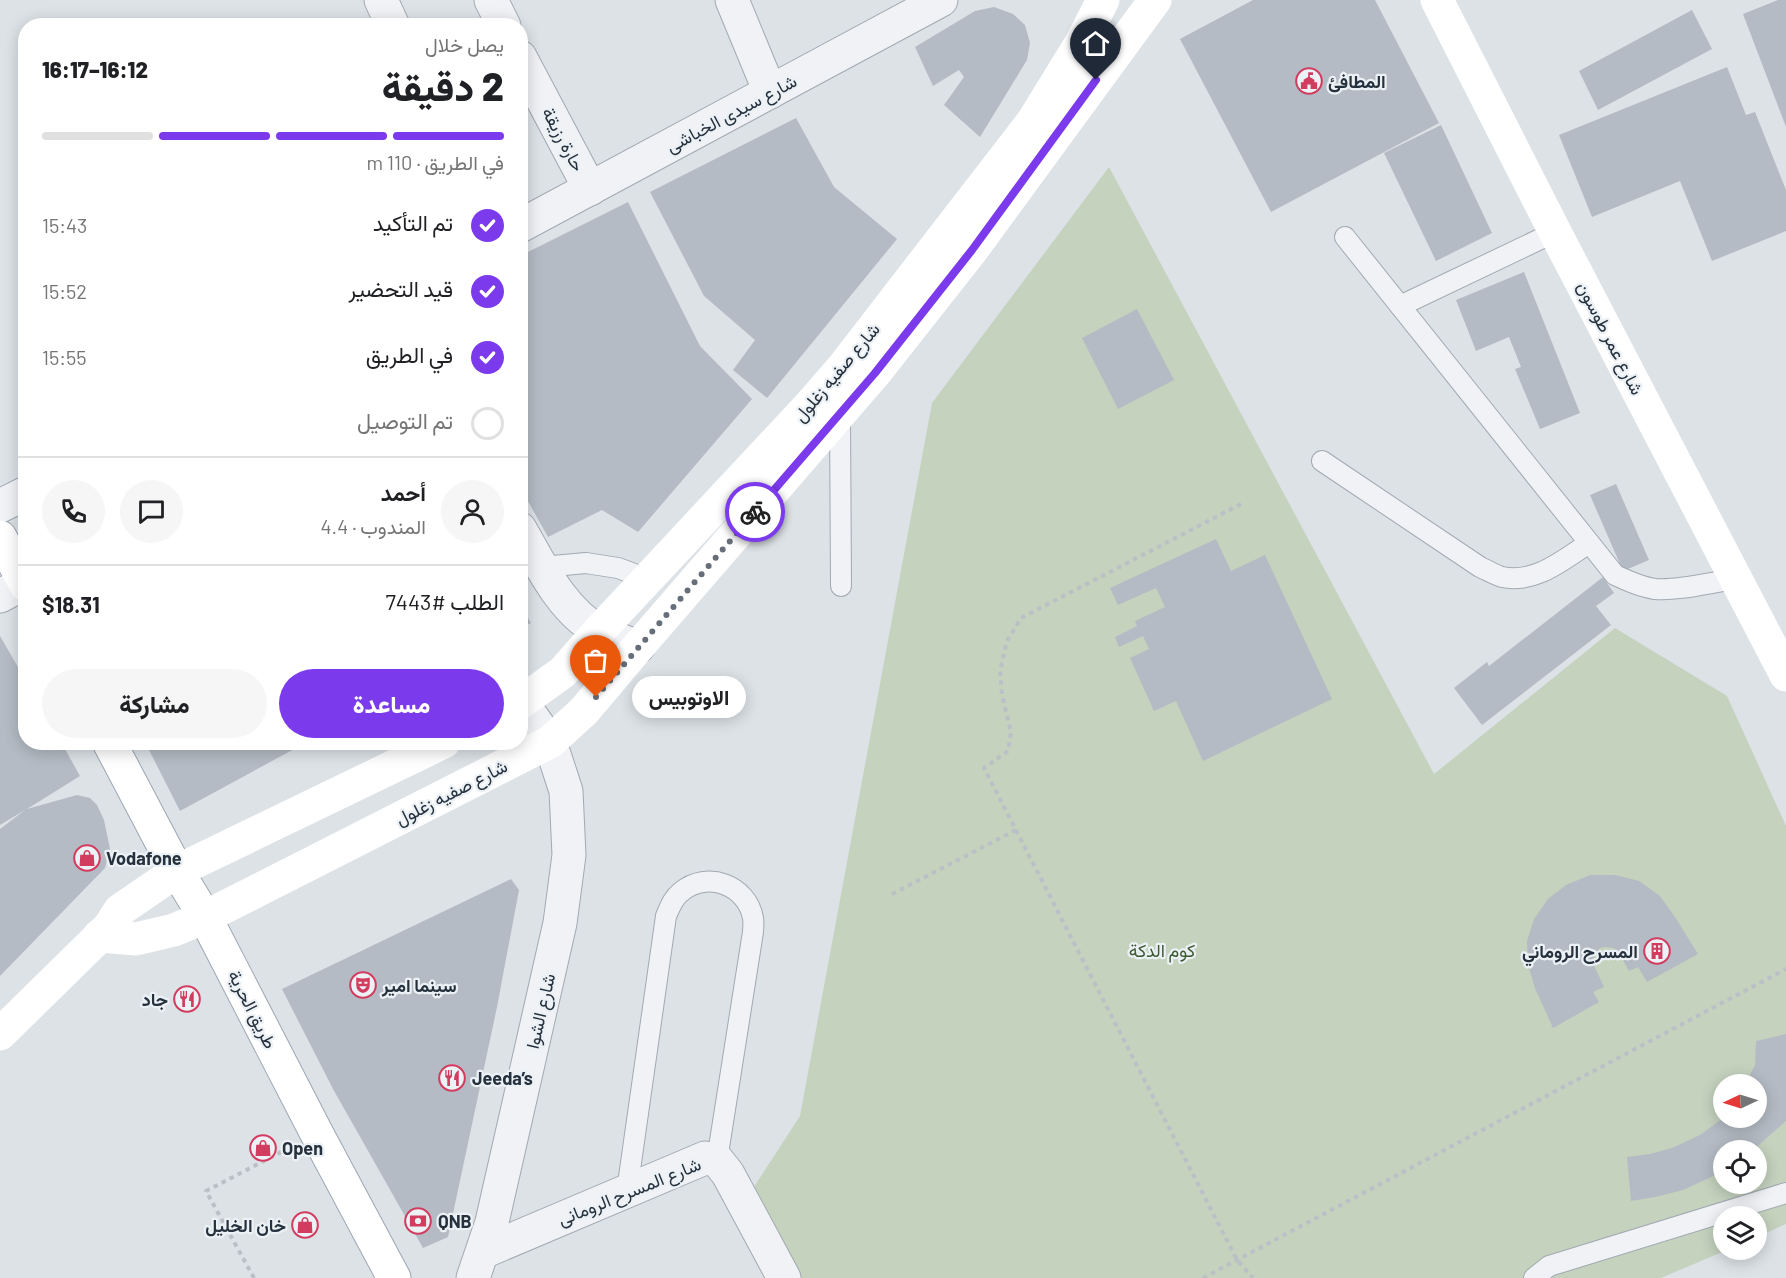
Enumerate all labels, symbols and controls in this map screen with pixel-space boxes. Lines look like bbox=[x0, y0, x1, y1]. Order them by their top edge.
pin bbox=[1070, 18, 1121, 80]
icon: home bbox=[1079, 27, 1112, 60]
text: يصل خلال bbox=[425, 32, 504, 56]
text: 16:12–16:17 bbox=[42, 56, 148, 82]
text: 2 دقيقة bbox=[382, 62, 504, 109]
public building icon: المطافئ bbox=[1294, 66, 1324, 96]
street label: شارع سيدى الخباشى bbox=[662, 69, 801, 158]
place label: المطافئ bbox=[1328, 70, 1386, 93]
street label: حارة رزيقة bbox=[537, 103, 590, 175]
text: في الطريق · 110 m bbox=[366, 150, 504, 174]
text: تم التأكيد bbox=[373, 209, 453, 235]
icon: check bbox=[471, 209, 504, 242]
text: 15:43 bbox=[42, 213, 87, 237]
text: قيد التحضير bbox=[348, 275, 453, 301]
icon: check bbox=[471, 275, 504, 308]
street label: شارع عمر طوسون bbox=[1571, 278, 1649, 399]
text: 15:52 bbox=[42, 279, 87, 303]
street label: شارع صفيه زغلول bbox=[788, 318, 885, 427]
text: في الطريق bbox=[366, 341, 453, 367]
icon: check bbox=[471, 341, 504, 374]
text: 15:55 bbox=[42, 345, 87, 369]
text: تم التوصيل bbox=[357, 407, 453, 433]
text: أحمد bbox=[381, 479, 426, 505]
button: phone bbox=[42, 480, 105, 543]
button: chat bbox=[120, 480, 183, 543]
button: person bbox=[441, 480, 504, 543]
courier bbox=[725, 482, 785, 542]
icon: bike bbox=[739, 496, 772, 529]
text: المندوب · 4.4 bbox=[321, 514, 426, 538]
text: الطلب #7443 bbox=[385, 588, 504, 614]
text: $18.31 bbox=[42, 591, 100, 617]
pin bbox=[570, 635, 621, 697]
icon: bag bbox=[579, 644, 612, 677]
button: مشاركة bbox=[42, 669, 267, 738]
button: مساعدة bbox=[279, 669, 504, 738]
callout: الاوتوبيس bbox=[632, 676, 746, 718]
text: الاوتوبيس bbox=[649, 685, 729, 709]
street label: شارع صفيه زغلول bbox=[391, 754, 512, 831]
shop icon: Vodafone bbox=[72, 843, 102, 873]
place label: Vodafone bbox=[106, 847, 182, 869]
building icon: المسرح الروماني bbox=[1642, 936, 1672, 966]
park label: كوم الدكة bbox=[1129, 939, 1195, 963]
place label: المسرح الروماني bbox=[1522, 940, 1638, 967]
street label: طريق الحرية bbox=[223, 966, 282, 1052]
theatre icon: سينما امير bbox=[348, 970, 378, 1000]
street label: شارع الشوا bbox=[521, 971, 561, 1051]
place label: سينما امير bbox=[381, 974, 457, 997]
restaurant icon: جاد bbox=[172, 984, 202, 1014]
place label: جاد bbox=[142, 988, 168, 1011]
restaurant icon: Jeeda’s bbox=[437, 1063, 467, 1093]
place label: Jeeda’s bbox=[472, 1067, 533, 1089]
north arrow bbox=[1713, 1074, 1767, 1128]
map controls bbox=[1713, 1074, 1767, 1260]
shop icon: Open bbox=[248, 1133, 278, 1163]
place label: Open bbox=[282, 1137, 323, 1159]
button: locate bbox=[1713, 1140, 1767, 1194]
street label: شارع المسرح الرومانى bbox=[554, 1152, 705, 1232]
bank icon: QNB bbox=[403, 1206, 433, 1236]
button: layers bbox=[1713, 1206, 1767, 1260]
shop icon: خان الخليل bbox=[290, 1210, 320, 1240]
place label: QNB bbox=[438, 1210, 472, 1232]
place label: خان الخليل bbox=[205, 1214, 286, 1237]

